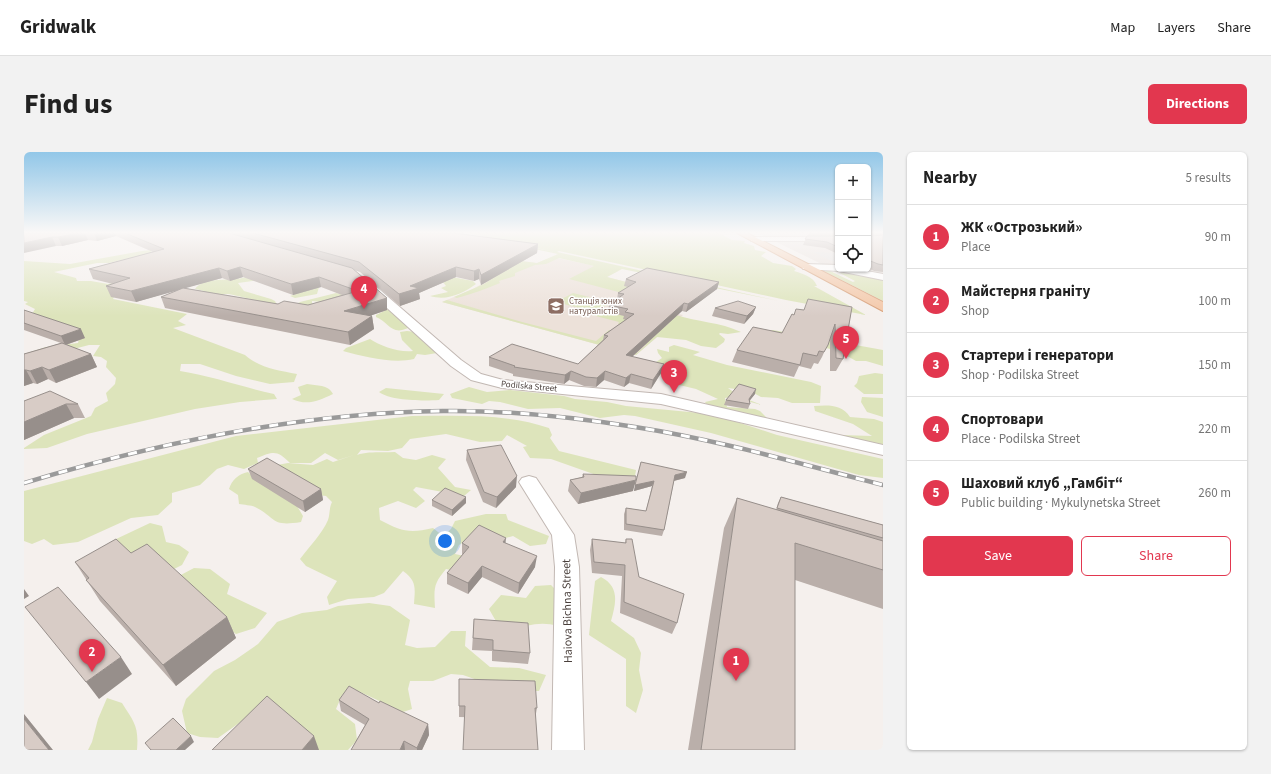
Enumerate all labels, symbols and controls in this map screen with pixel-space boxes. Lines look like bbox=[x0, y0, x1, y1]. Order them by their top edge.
text: Gridwalk bbox=[20, 14, 96, 41]
text: Map bbox=[1110, 18, 1135, 38]
text: Layers bbox=[1157, 18, 1195, 38]
text: Share bbox=[1217, 18, 1251, 38]
text: Find us bbox=[24, 84, 112, 124]
button: Directions bbox=[1148, 84, 1247, 124]
map controls bbox=[835, 164, 871, 272]
button: + bbox=[835, 164, 871, 200]
text: Nearby bbox=[923, 166, 977, 190]
text: 5 results bbox=[1186, 169, 1231, 187]
button: − bbox=[835, 200, 871, 236]
text: ЖК «Острозький» bbox=[961, 217, 1082, 238]
text: 1 bbox=[933, 228, 939, 246]
text: 90 m bbox=[1205, 228, 1231, 246]
button: locate bbox=[835, 236, 871, 272]
text: Place bbox=[961, 238, 990, 256]
pin: 4 bbox=[351, 276, 377, 309]
text: Майстерня граніту bbox=[961, 281, 1090, 302]
text: 2 bbox=[933, 292, 939, 310]
text: 100 m bbox=[1198, 292, 1231, 310]
place label: Станція юних натуралістів bbox=[569, 295, 622, 318]
school or university icon: Станція юних натуралістів bbox=[546, 296, 566, 316]
text: Shop bbox=[961, 302, 989, 320]
pin: 5 bbox=[833, 326, 859, 359]
text: Стартери і генератори bbox=[961, 345, 1114, 366]
text: 3 bbox=[933, 356, 939, 374]
text: 150 m bbox=[1198, 356, 1231, 374]
pin: 3 bbox=[661, 360, 687, 393]
text: Shop · Podilska Street bbox=[961, 366, 1079, 384]
street label: Podilska Street bbox=[500, 378, 558, 395]
text: Спортовари bbox=[961, 409, 1043, 430]
text: 4 bbox=[933, 420, 939, 438]
text: 220 m bbox=[1198, 420, 1231, 438]
text: Place · Podilska Street bbox=[961, 430, 1080, 448]
text: Шаховий клуб „Гамбіт“ bbox=[961, 473, 1123, 494]
text: 5 bbox=[933, 484, 939, 502]
text: 260 m bbox=[1198, 484, 1231, 502]
text: Public building · Mykulynetska Street bbox=[961, 494, 1160, 512]
your location bbox=[435, 531, 455, 551]
button: Save bbox=[923, 536, 1073, 576]
button: Share bbox=[1081, 536, 1231, 576]
street label: Haiova Bichna Street bbox=[558, 559, 577, 663]
pin: 2 bbox=[79, 639, 105, 672]
pin: 1 bbox=[723, 648, 749, 681]

